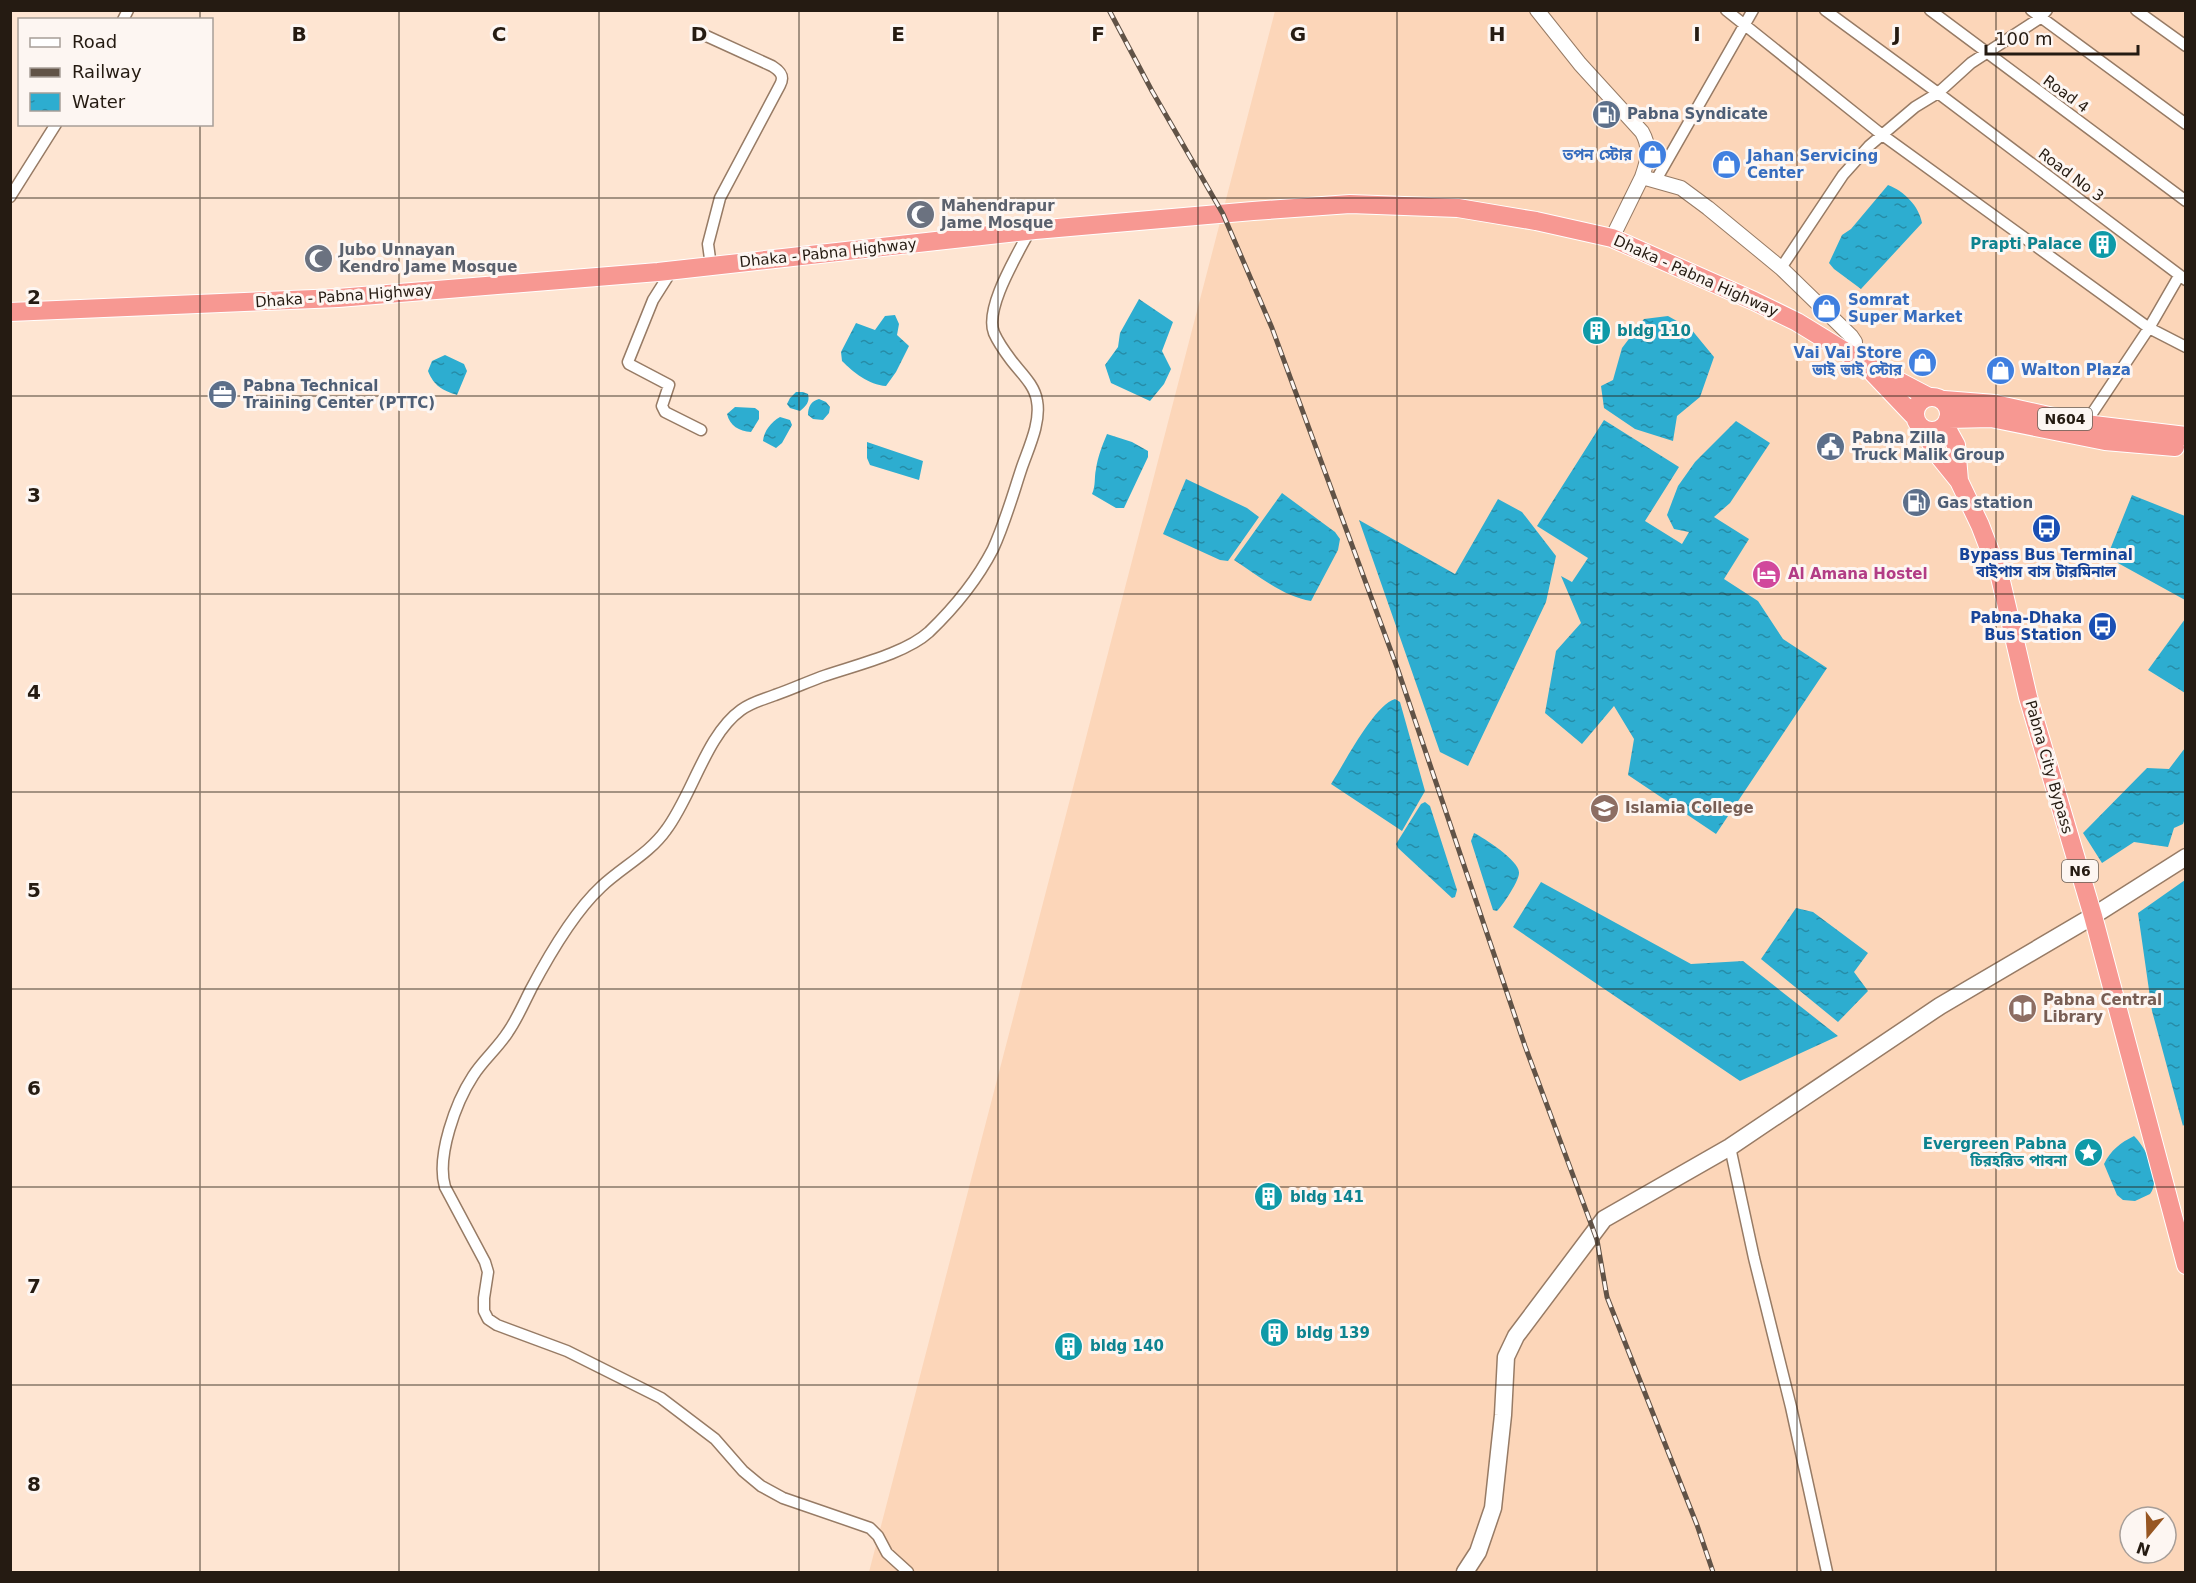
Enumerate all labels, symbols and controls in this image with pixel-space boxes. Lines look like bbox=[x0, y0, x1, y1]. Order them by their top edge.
legend bbox=[18, 18, 213, 126]
scale bar bbox=[1986, 18, 2138, 56]
text: B bbox=[291, 22, 307, 46]
text: C bbox=[492, 22, 506, 46]
text: D bbox=[691, 22, 707, 46]
text: E bbox=[891, 22, 905, 46]
text: F bbox=[1091, 22, 1105, 46]
text: G bbox=[1290, 22, 1306, 46]
text: H bbox=[1489, 22, 1505, 46]
text: I bbox=[1693, 22, 1701, 46]
text: J bbox=[1891, 22, 1901, 46]
text: 100 m bbox=[1995, 28, 2053, 49]
text: Road bbox=[72, 31, 117, 52]
text: Railway bbox=[72, 61, 142, 82]
street label: Road 4 bbox=[2040, 71, 2092, 117]
text: Water bbox=[72, 91, 126, 112]
fuel station icon: Pabna Syndicate bbox=[1590, 98, 1622, 130]
place label: Pabna Syndicate bbox=[1627, 105, 1768, 123]
shop icon: তপন স্টোর bbox=[1637, 139, 1669, 171]
street label: Road No 3 bbox=[2035, 145, 2107, 205]
place label: তপন স্টোর bbox=[1562, 146, 1633, 164]
place label: Jahan Servicing Center bbox=[1746, 147, 1878, 182]
shop icon: Jahan Servicing Center bbox=[1710, 149, 1742, 181]
place label: Mahendrapur Jame Mosque bbox=[940, 197, 1055, 232]
mosque icon: Mahendrapur Jame Mosque bbox=[904, 199, 936, 231]
building icon: Prapti Palace bbox=[2087, 228, 2119, 260]
street label: Dhaka - Pabna Highway bbox=[1611, 232, 1781, 321]
street label: Dhaka - Pabna Highway bbox=[738, 235, 918, 271]
place label: Prapti Palace bbox=[1970, 235, 2082, 253]
place label: Jubo Unnayan Kendro Jame Mosque bbox=[338, 241, 517, 276]
mosque icon: Jubo Unnayan Kendro Jame Mosque bbox=[302, 243, 334, 275]
street label: Dhaka - Pabna Highway bbox=[254, 281, 434, 311]
text: 2 bbox=[27, 285, 41, 309]
place label: Somrat Super Market bbox=[1848, 291, 1962, 326]
shop icon: Somrat Super Market bbox=[1811, 293, 1843, 325]
building icon: bldg 110 bbox=[1580, 315, 1612, 347]
place label: bldg 110 bbox=[1617, 322, 1691, 340]
place label: Vai Vai Store ভাই ভাই স্টোর bbox=[1794, 344, 1903, 379]
shop icon: Vai Vai Store ভাই ভাই স্টোর bbox=[1907, 346, 1939, 378]
shop icon: Walton Plaza bbox=[1984, 354, 2016, 386]
place label: Walton Plaza bbox=[2021, 361, 2131, 379]
place label: Pabna Technical Training Center (PTTC) bbox=[243, 377, 435, 412]
office icon: Pabna Technical Training Center (PTTC) bbox=[206, 379, 238, 411]
road number: N604 bbox=[2038, 408, 2092, 430]
place label: Pabna Zilla Truck Malik Group bbox=[1852, 429, 2005, 464]
public building icon: Pabna Zilla Truck Malik Group bbox=[1815, 431, 1847, 463]
text: 3 bbox=[27, 483, 41, 507]
fuel station icon: Gas station bbox=[1900, 487, 1932, 519]
place label: Gas station bbox=[1937, 494, 2033, 512]
bus stop icon: Bypass Bus Terminal বাইপাস বাস টারমিনাল bbox=[2030, 512, 2062, 544]
place label: Bypass Bus Terminal বাইপাস বাস টারমিনাল bbox=[1959, 546, 2133, 581]
hotel icon: Al Amana Hostel bbox=[1751, 558, 1783, 590]
place label: Al Amana Hostel bbox=[1788, 565, 1928, 583]
place label: Pabna-Dhaka Bus Station bbox=[1970, 609, 2082, 644]
bus stop icon: Pabna-Dhaka Bus Station bbox=[2087, 611, 2119, 643]
text: 4 bbox=[27, 680, 41, 704]
street label: Pabna City Bypass bbox=[2021, 698, 2077, 836]
school or university icon: Islamia College bbox=[1588, 792, 1620, 824]
place label: Islamia College bbox=[1625, 799, 1754, 817]
road number: N6 bbox=[2062, 860, 2098, 882]
text: 5 bbox=[27, 878, 41, 902]
place label: Pabna Central Library bbox=[2043, 991, 2162, 1026]
library icon: Pabna Central Library bbox=[2006, 993, 2038, 1025]
text: 6 bbox=[27, 1076, 41, 1100]
place label: Evergreen Pabna চিরহরিত পাবনা bbox=[1923, 1135, 2068, 1170]
place icon: Evergreen Pabna চিরহরিত পাবনা bbox=[2072, 1137, 2104, 1169]
building icon: bldg 141 bbox=[1253, 1181, 1285, 1213]
place label: bldg 141 bbox=[1290, 1188, 1364, 1206]
text: 7 bbox=[27, 1274, 41, 1298]
building icon: bldg 139 bbox=[1259, 1317, 1291, 1349]
place label: bldg 139 bbox=[1296, 1324, 1370, 1342]
building icon: bldg 140 bbox=[1053, 1330, 1085, 1362]
place label: bldg 140 bbox=[1090, 1337, 1164, 1355]
text: 8 bbox=[27, 1472, 41, 1496]
north arrow bbox=[2118, 1505, 2178, 1565]
text: N bbox=[2134, 1538, 2153, 1560]

